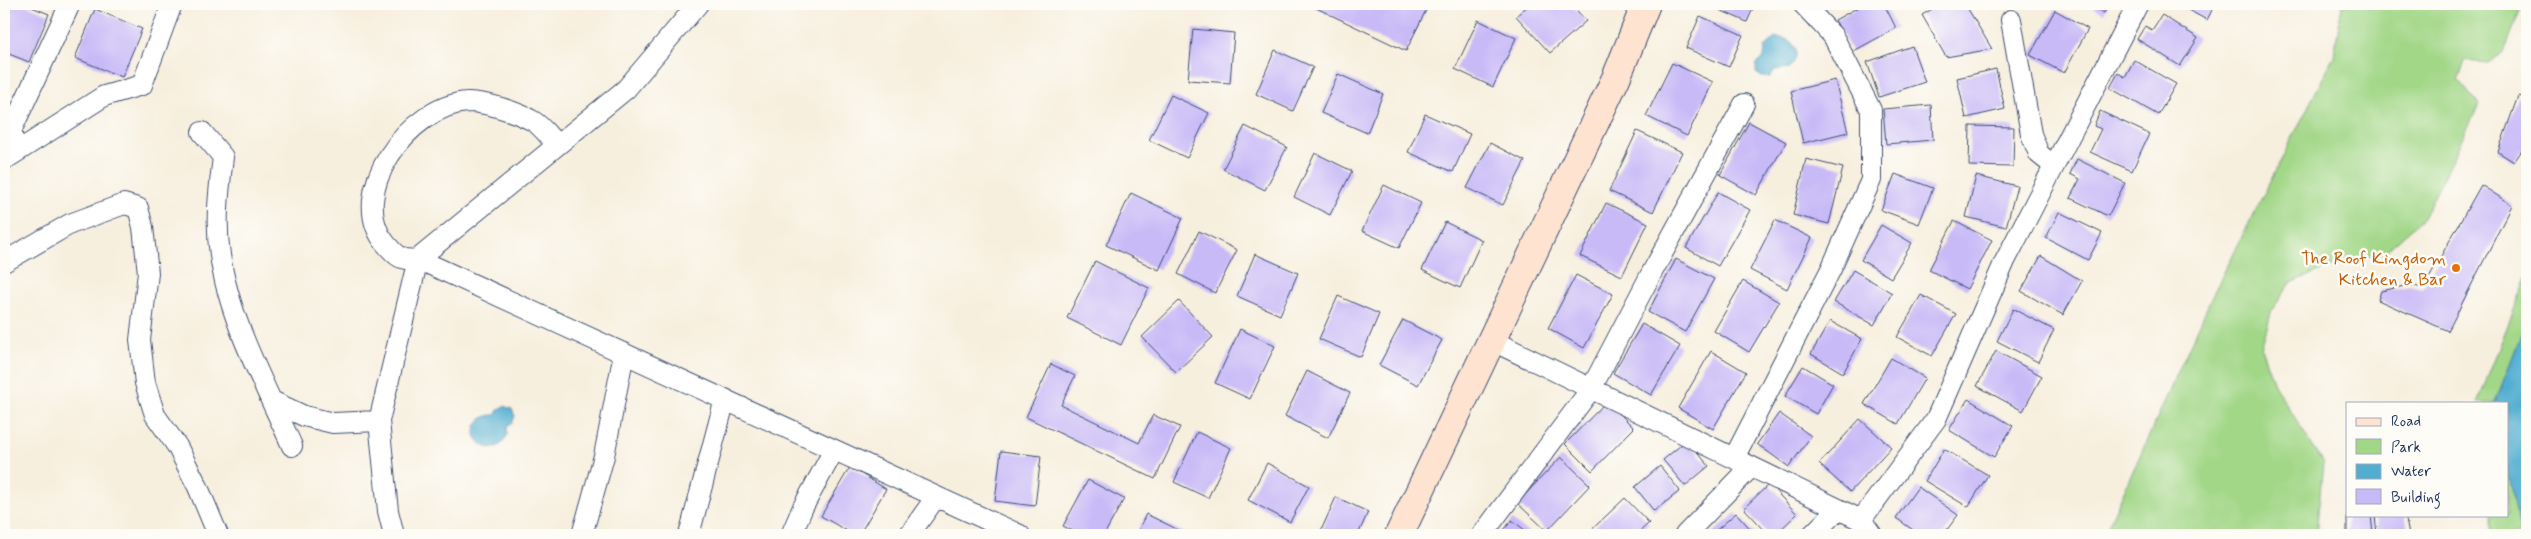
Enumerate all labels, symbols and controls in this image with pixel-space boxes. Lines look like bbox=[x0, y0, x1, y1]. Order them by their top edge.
place label: The Roof Kingdom Kitchen & Bar bbox=[2301, 247, 2447, 292]
marker: The Roof Kingdom Kitchen & Bar bbox=[2450, 262, 2462, 274]
legend bbox=[2346, 402, 2508, 516]
text: Road bbox=[2391, 412, 2421, 432]
text: Park bbox=[2391, 438, 2421, 458]
text: Water bbox=[2391, 462, 2431, 482]
text: Building bbox=[2391, 488, 2441, 509]

